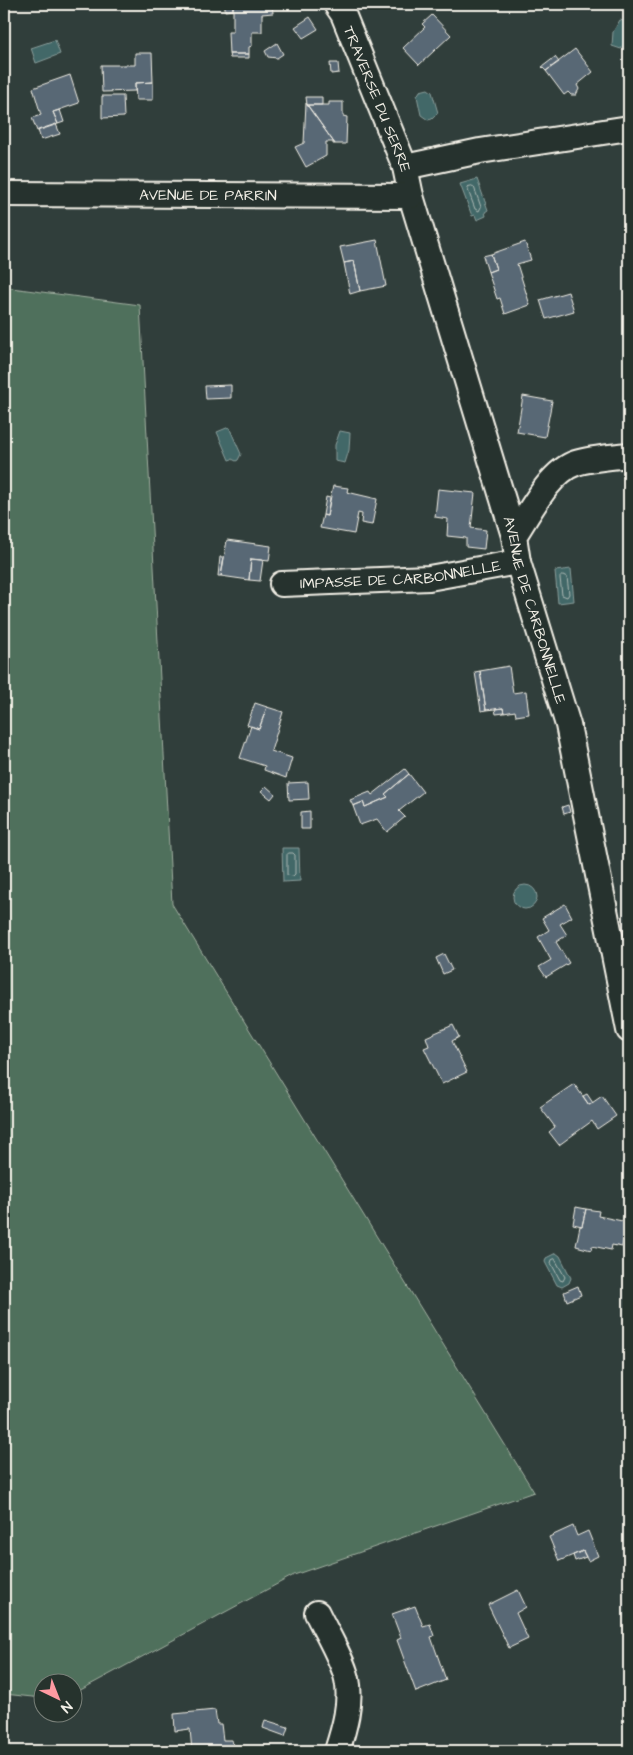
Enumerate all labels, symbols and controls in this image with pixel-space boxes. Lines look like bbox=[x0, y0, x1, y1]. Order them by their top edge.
street label: TRAVERSE DU SERRE bbox=[338, 23, 416, 174]
street label: AVENUE DE PARRIN bbox=[139, 184, 277, 206]
street label: AVENUE DE CARBONNELLE bbox=[498, 513, 571, 706]
street label: IMPASSE DE CARBONNELLE bbox=[300, 555, 503, 594]
north arrow bbox=[32, 1672, 82, 1722]
text: N bbox=[56, 1696, 76, 1717]

